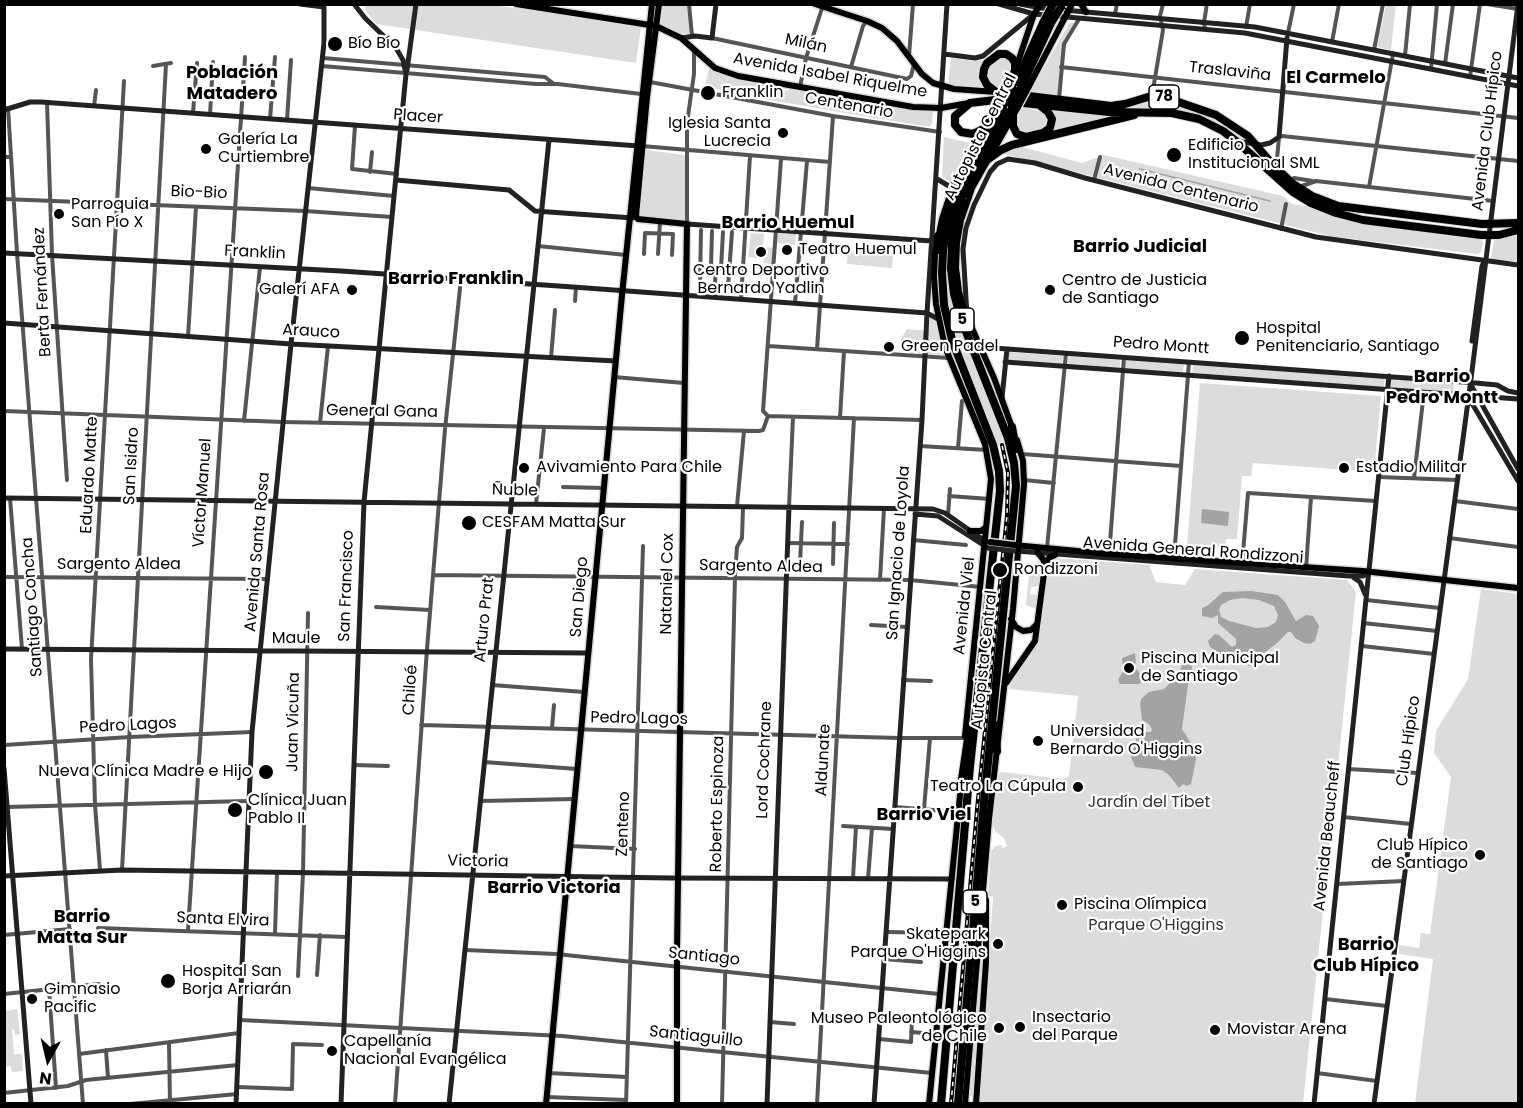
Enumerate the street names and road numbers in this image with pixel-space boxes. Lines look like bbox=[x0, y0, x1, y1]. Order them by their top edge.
street label: Milán bbox=[783, 30, 829, 58]
street label: Avenida Isabel Riquelme bbox=[731, 49, 929, 103]
street label: Avenida Club Hípico bbox=[1469, 50, 1507, 212]
street label: Traslaviña bbox=[1188, 58, 1272, 86]
street label: Autopista Central bbox=[941, 70, 1021, 204]
road number: 78 bbox=[1149, 85, 1179, 109]
street label: Centenario bbox=[803, 89, 895, 123]
street label: Placer bbox=[393, 106, 443, 128]
street label: Avenida Centenario bbox=[1101, 160, 1261, 218]
street label: Bio-Bio bbox=[170, 182, 228, 204]
street label: Berta Fernández bbox=[30, 227, 56, 357]
street label: Franklin bbox=[224, 242, 286, 264]
road number: 5 bbox=[950, 308, 974, 332]
street label: Arauco bbox=[282, 321, 340, 343]
street label: Pedro Montt bbox=[1112, 333, 1210, 359]
street label: General Gana bbox=[326, 401, 438, 423]
street label: Eduardo Matte bbox=[77, 416, 103, 534]
street label: San Isidro bbox=[120, 427, 144, 505]
street label: Víctor Manuel bbox=[190, 438, 216, 548]
street label: San Ignacio de Loyola bbox=[883, 465, 915, 641]
street label: Avenida Santa Rosa bbox=[241, 471, 275, 633]
street label: Ñuble bbox=[492, 481, 538, 501]
street label: San Francisco bbox=[335, 530, 359, 642]
street label: Nataniel Cox bbox=[658, 533, 678, 635]
street label: Avenida General Rondizzoni bbox=[1082, 534, 1304, 568]
street label: Santiago Concha bbox=[19, 537, 47, 677]
street label: Sargento Aldea bbox=[57, 555, 181, 575]
street label: San Diego bbox=[567, 556, 593, 638]
street label: Sargento Aldea bbox=[699, 556, 823, 578]
street label: Avenida Viel bbox=[950, 556, 980, 656]
street label: Arturo Prat bbox=[471, 577, 499, 663]
street label: Autopista Central bbox=[968, 589, 1002, 731]
street label: Maule bbox=[272, 629, 320, 649]
street label: Chiloé bbox=[400, 664, 422, 716]
street label: Juan Vicuña bbox=[284, 672, 304, 772]
street label: Club Hípico bbox=[1393, 694, 1425, 788]
street label: Lord Cochrane bbox=[753, 701, 777, 819]
street label: Pedro Lagos bbox=[590, 709, 688, 729]
street label: Pedro Lagos bbox=[79, 714, 177, 738]
street label: Aldunate bbox=[813, 723, 835, 797]
street label: Roberto Espinoza bbox=[707, 735, 729, 873]
street label: Avenida Beaucheff bbox=[1311, 760, 1345, 912]
street label: Zenteno bbox=[613, 791, 635, 857]
street label: Victoria bbox=[447, 852, 509, 872]
road number: 5 bbox=[963, 890, 987, 914]
street label: Santa Elvira bbox=[176, 909, 270, 931]
street label: Santiago bbox=[667, 944, 741, 970]
street label: Santiaguillo bbox=[648, 1023, 744, 1051]

